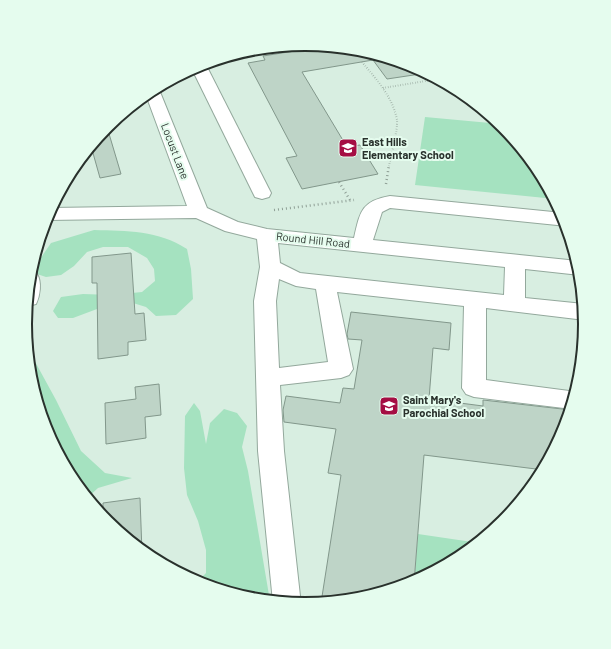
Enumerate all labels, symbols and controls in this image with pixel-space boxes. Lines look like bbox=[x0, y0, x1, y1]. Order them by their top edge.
street label: Locust Lane bbox=[159, 121, 192, 181]
place label: East Hills Elementary School bbox=[362, 135, 454, 161]
school or university icon: East Hills Elementary School bbox=[337, 137, 359, 159]
street label: Round Hill Road bbox=[275, 229, 351, 250]
place label: Saint Mary's Parochial School bbox=[403, 393, 485, 419]
school or university icon: Saint Mary's Parochial School bbox=[378, 395, 400, 417]

